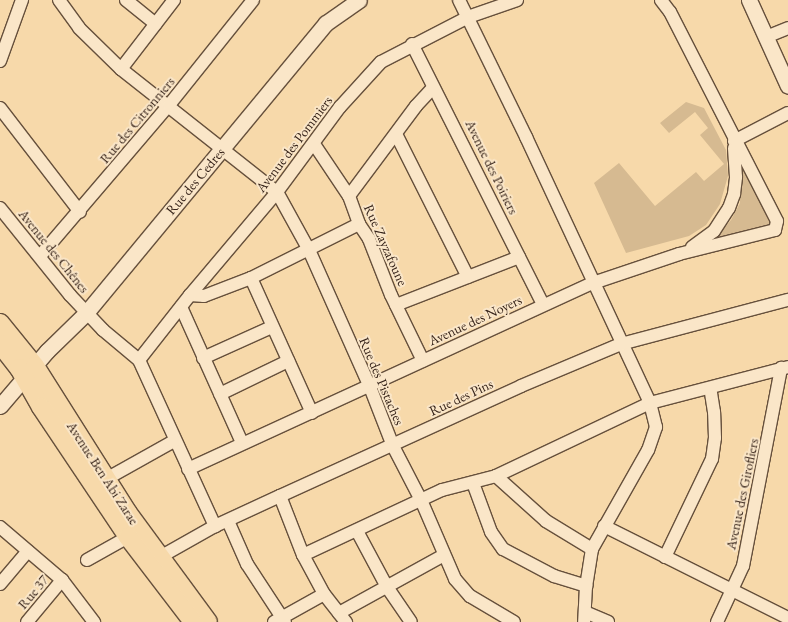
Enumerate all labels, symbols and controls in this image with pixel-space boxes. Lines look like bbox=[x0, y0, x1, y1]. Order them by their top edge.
street label: Rue des Citronniers bbox=[96, 73, 178, 167]
street label: Avenue des Pommiers bbox=[252, 92, 336, 196]
street label: Avenue des Poiriers bbox=[462, 117, 522, 217]
street label: Rue des Cedres bbox=[162, 144, 228, 218]
street label: Rue Zayzafoune bbox=[360, 201, 412, 289]
street label: Avenue des Chênes bbox=[15, 206, 93, 296]
street label: Avenue des Noyers bbox=[426, 291, 524, 349]
street label: Rue des Pistaches bbox=[356, 334, 408, 428]
street label: Rue des Pins bbox=[426, 375, 496, 419]
street label: Avenue Ben Abi Zarae bbox=[63, 418, 143, 528]
street label: Avenue des Girofliers bbox=[722, 437, 762, 551]
street label: Rue 37 bbox=[14, 572, 52, 612]

